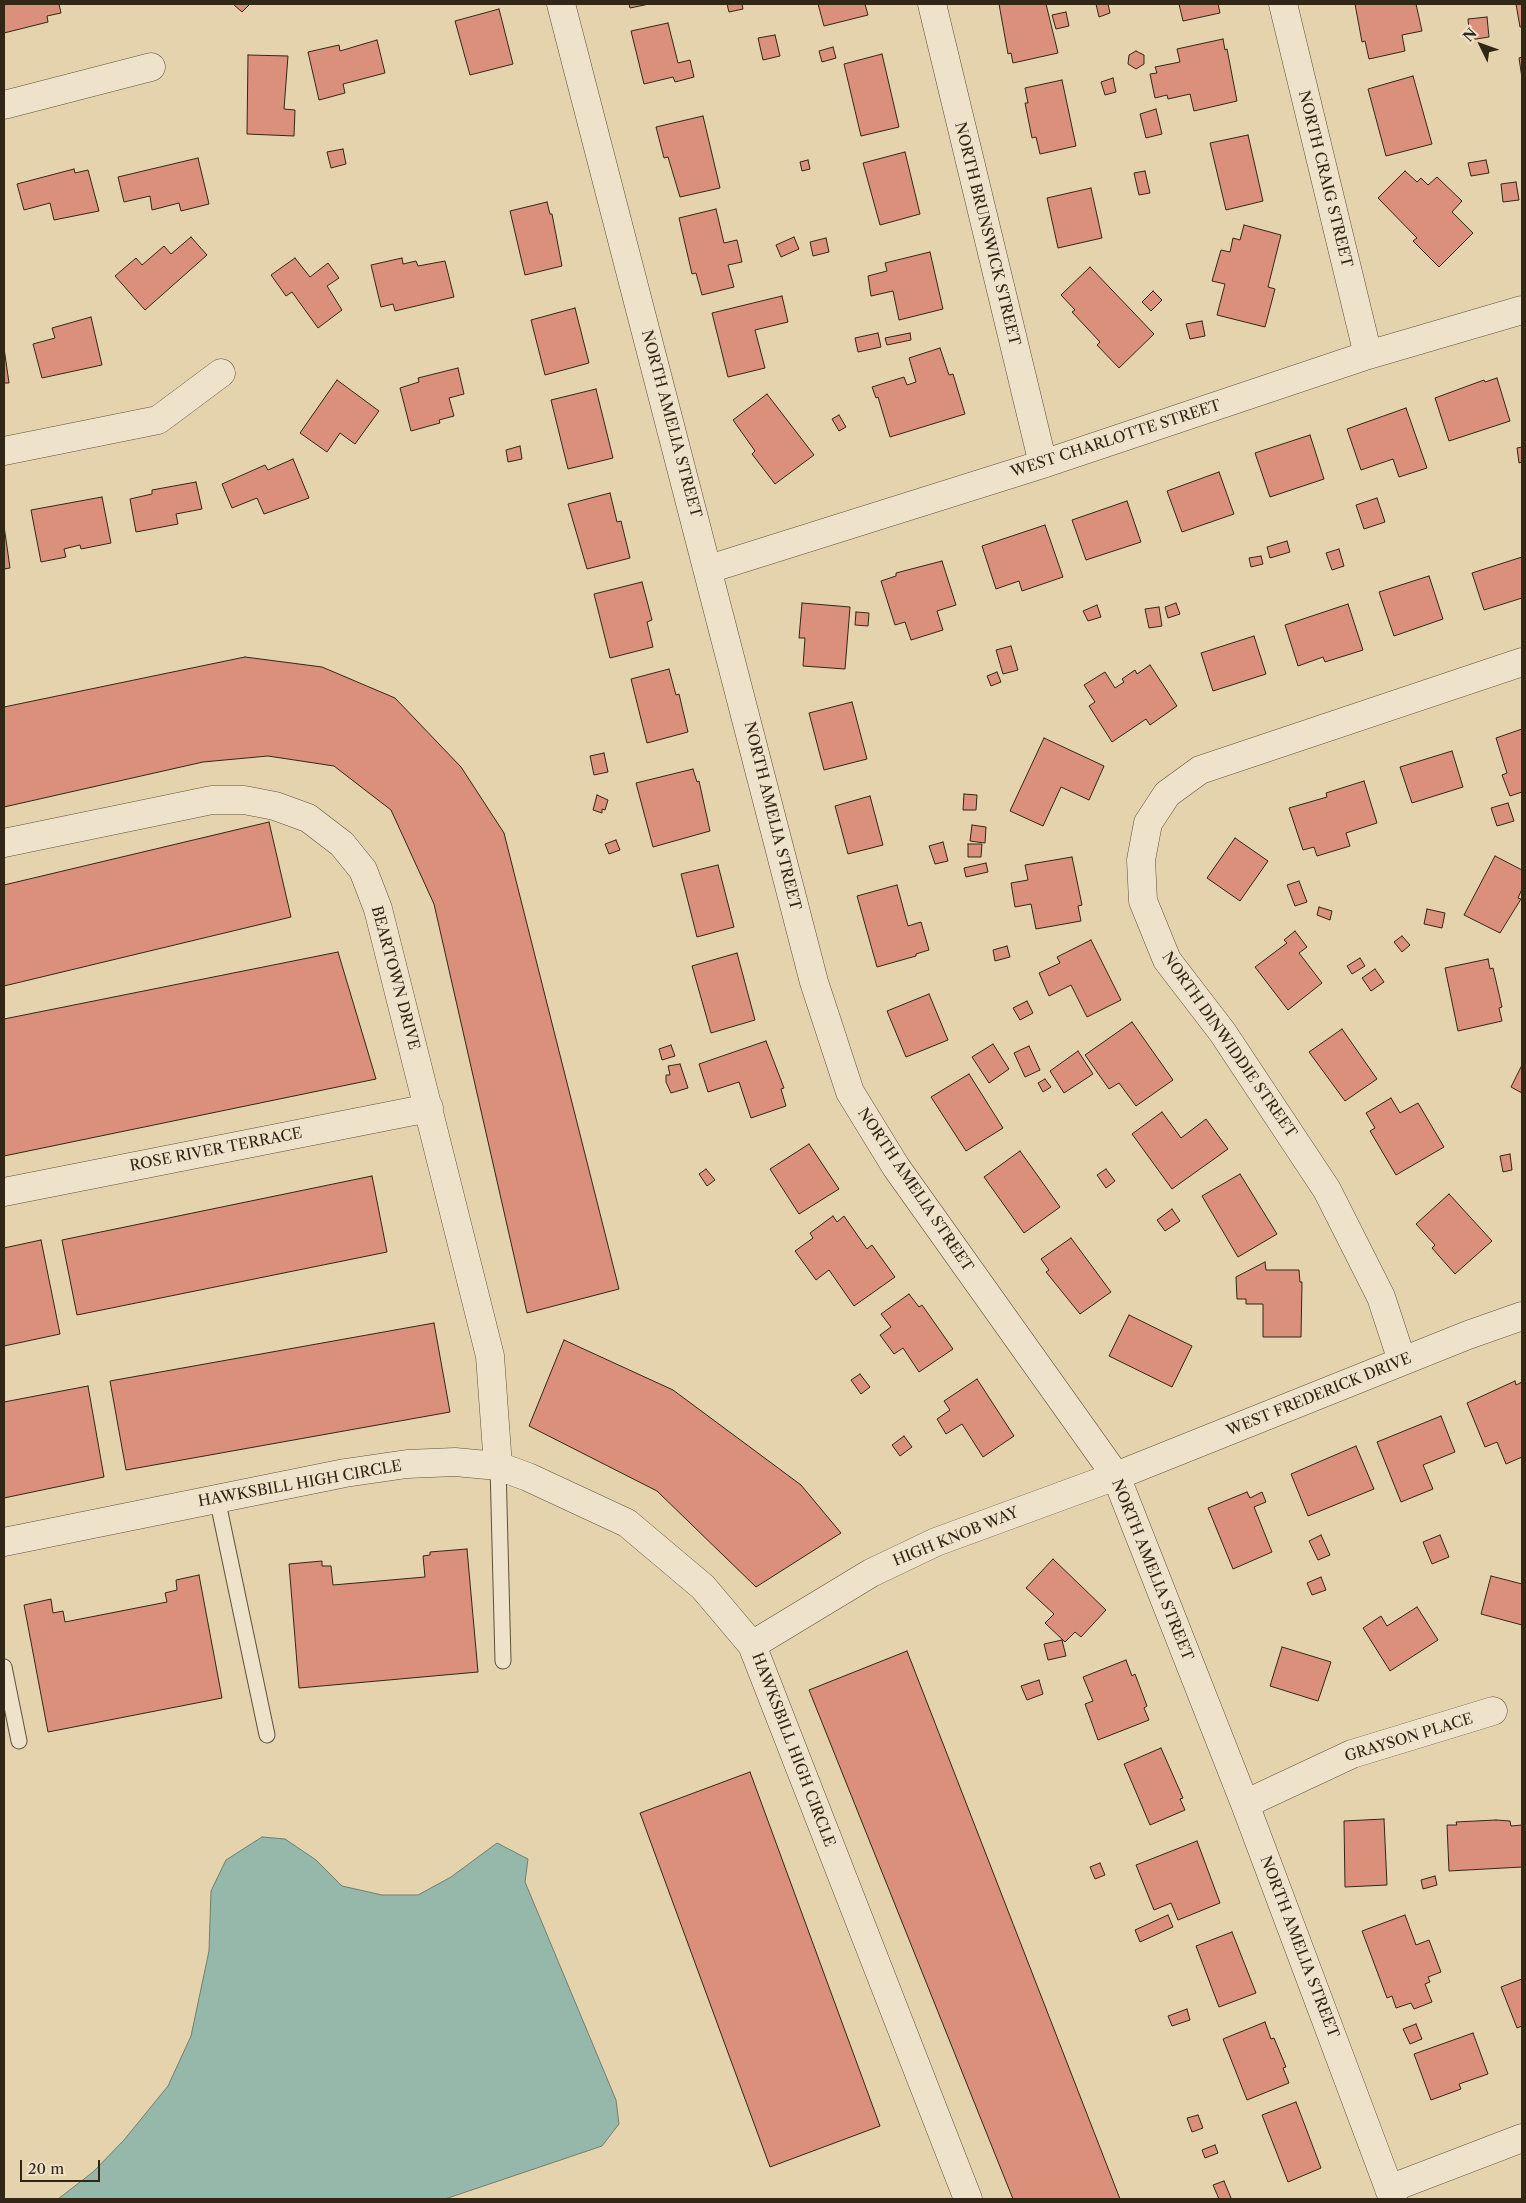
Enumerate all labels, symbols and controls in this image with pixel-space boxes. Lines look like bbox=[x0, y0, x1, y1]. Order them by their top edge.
north arrow bbox=[1456, 20, 1506, 70]
text: N bbox=[1459, 24, 1481, 46]
street label: NORTH CRAIG STREET bbox=[1294, 89, 1356, 269]
street label: NORTH BRUNSWICK STREET bbox=[950, 120, 1024, 348]
street label: NORTH AMELIA STREET bbox=[637, 328, 705, 520]
street label: WEST CHARLOTTE STREET bbox=[1009, 396, 1223, 482]
street label: NORTH AMELIA STREET bbox=[740, 720, 804, 912]
street label: BEARTOWN DRIVE bbox=[367, 904, 423, 1052]
street label: NORTH DINWIDDIE STREET bbox=[1158, 949, 1300, 1141]
street label: NORTH AMELIA STREET bbox=[853, 1105, 977, 1275]
street label: ROSE RIVER TERRACE bbox=[128, 1124, 304, 1176]
street label: WEST FREDERICK DRIVE bbox=[1224, 1350, 1414, 1440]
street label: HAWKSBILL HIGH CIRCLE bbox=[197, 1457, 403, 1511]
street label: NORTH AMELIA STREET bbox=[1107, 1477, 1197, 1663]
street label: HIGH KNOB WAY bbox=[891, 1504, 1021, 1570]
street label: HAWKSBILL HIGH CIRCLE bbox=[748, 1650, 838, 1850]
street label: GRAYSON PLACE bbox=[1343, 1710, 1475, 1766]
street label: NORTH AMELIA STREET bbox=[1256, 1853, 1342, 2041]
scale bar bbox=[22, 2150, 102, 2182]
text: 20 m bbox=[28, 2159, 64, 2178]

